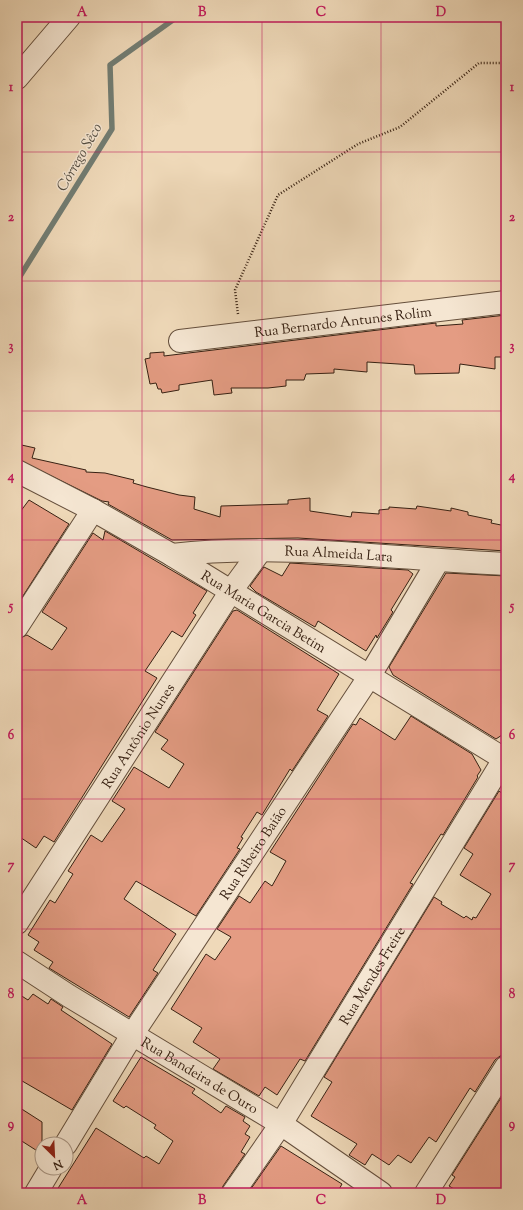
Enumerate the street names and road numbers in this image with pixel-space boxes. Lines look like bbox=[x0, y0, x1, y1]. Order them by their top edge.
street label: Rua Bernardo Antunes Rolim bbox=[253, 303, 433, 344]
street label: Rua Almeida Lara bbox=[284, 542, 394, 568]
street label: Rua Maria Garcia Betim bbox=[196, 567, 329, 659]
street label: Rua Antônio Nunes bbox=[98, 680, 181, 793]
street label: Rua Ribeiro Baião bbox=[216, 803, 293, 905]
street label: Rua Mendes Freire bbox=[336, 923, 411, 1030]
street label: Rua Bandeira de Ouro bbox=[136, 1034, 262, 1120]

